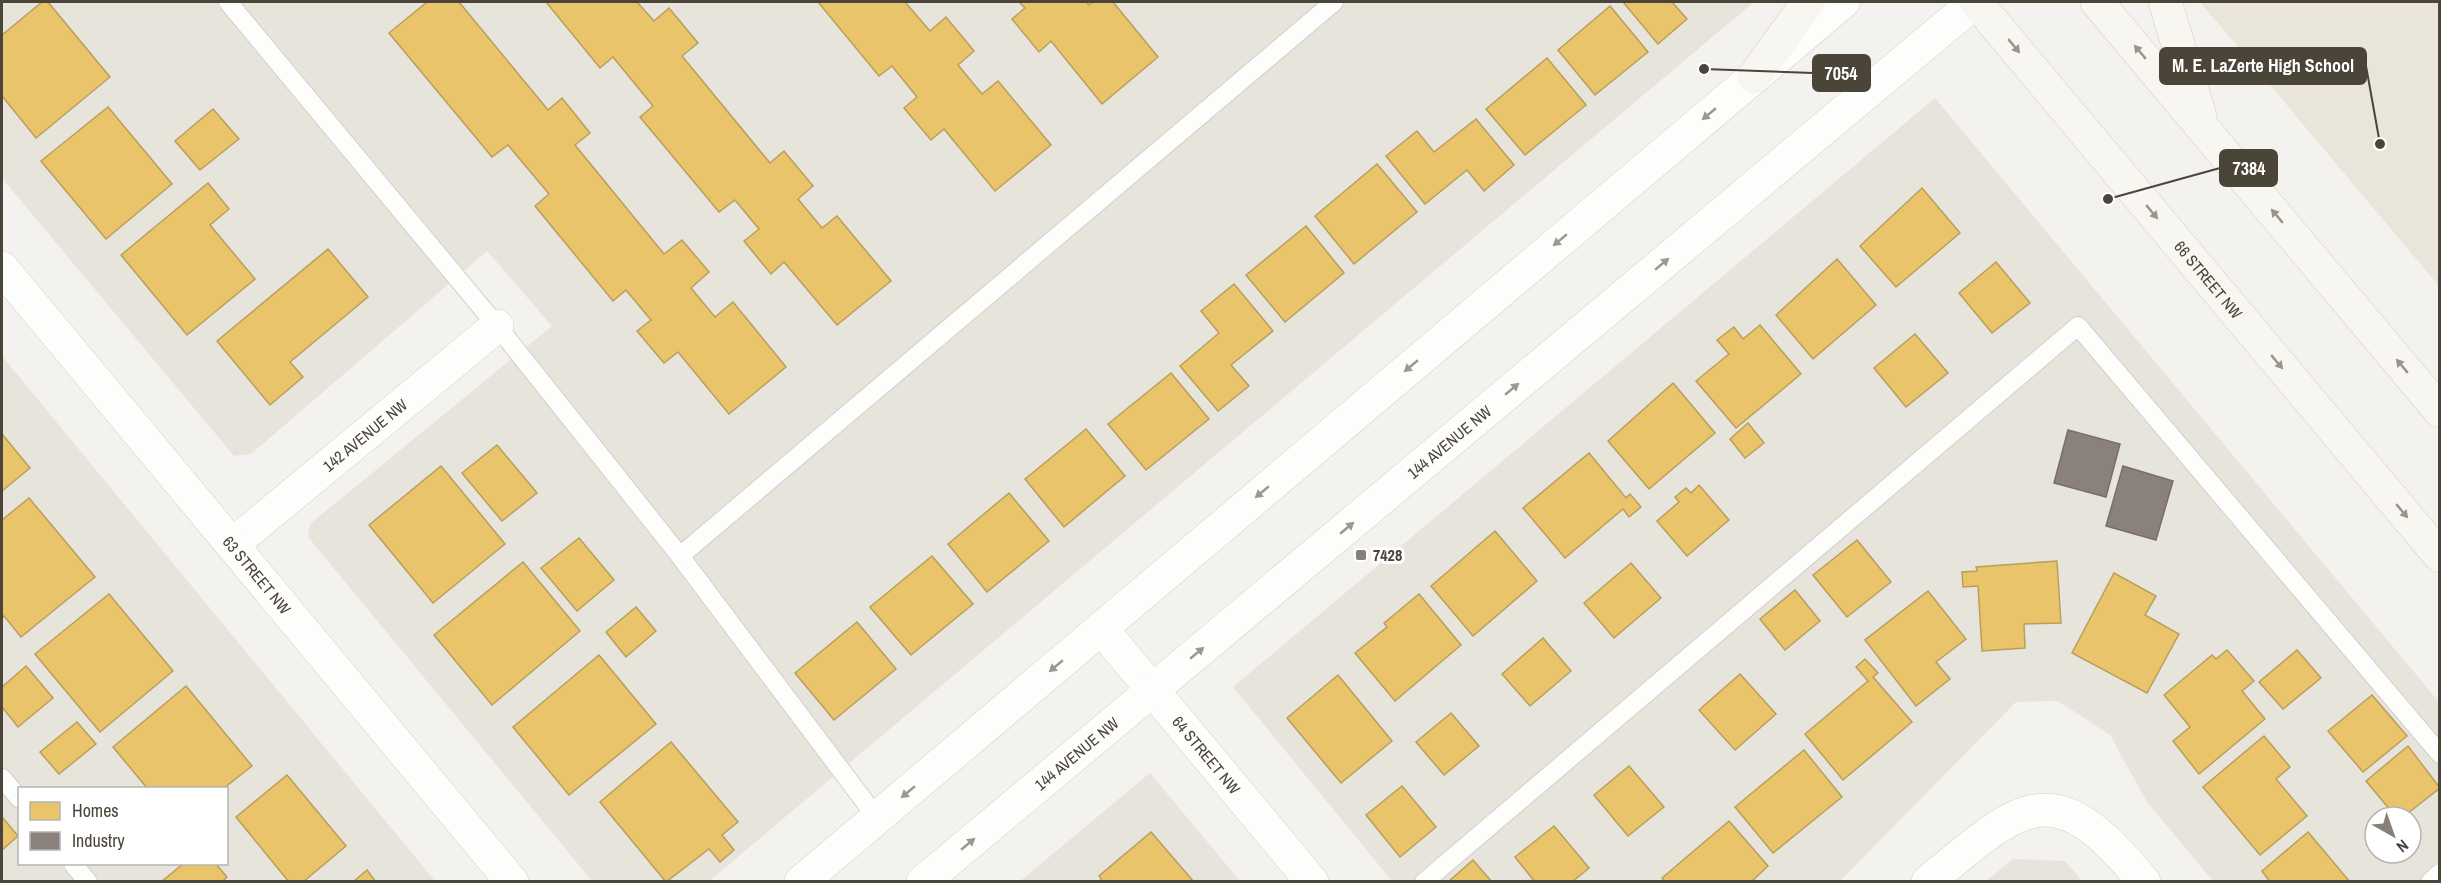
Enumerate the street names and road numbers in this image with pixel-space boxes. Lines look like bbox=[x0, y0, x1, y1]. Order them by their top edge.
street label: 66 STREET NW bbox=[2169, 236, 2248, 324]
street label: 142 AVENUE NW bbox=[318, 393, 412, 477]
street label: 144 AVENUE NW bbox=[1402, 400, 1496, 483]
street label: 63 STREET NW bbox=[218, 531, 296, 619]
street label: 64 STREET NW bbox=[1167, 711, 1246, 799]
street label: 144 AVENUE NW bbox=[1030, 712, 1124, 795]

